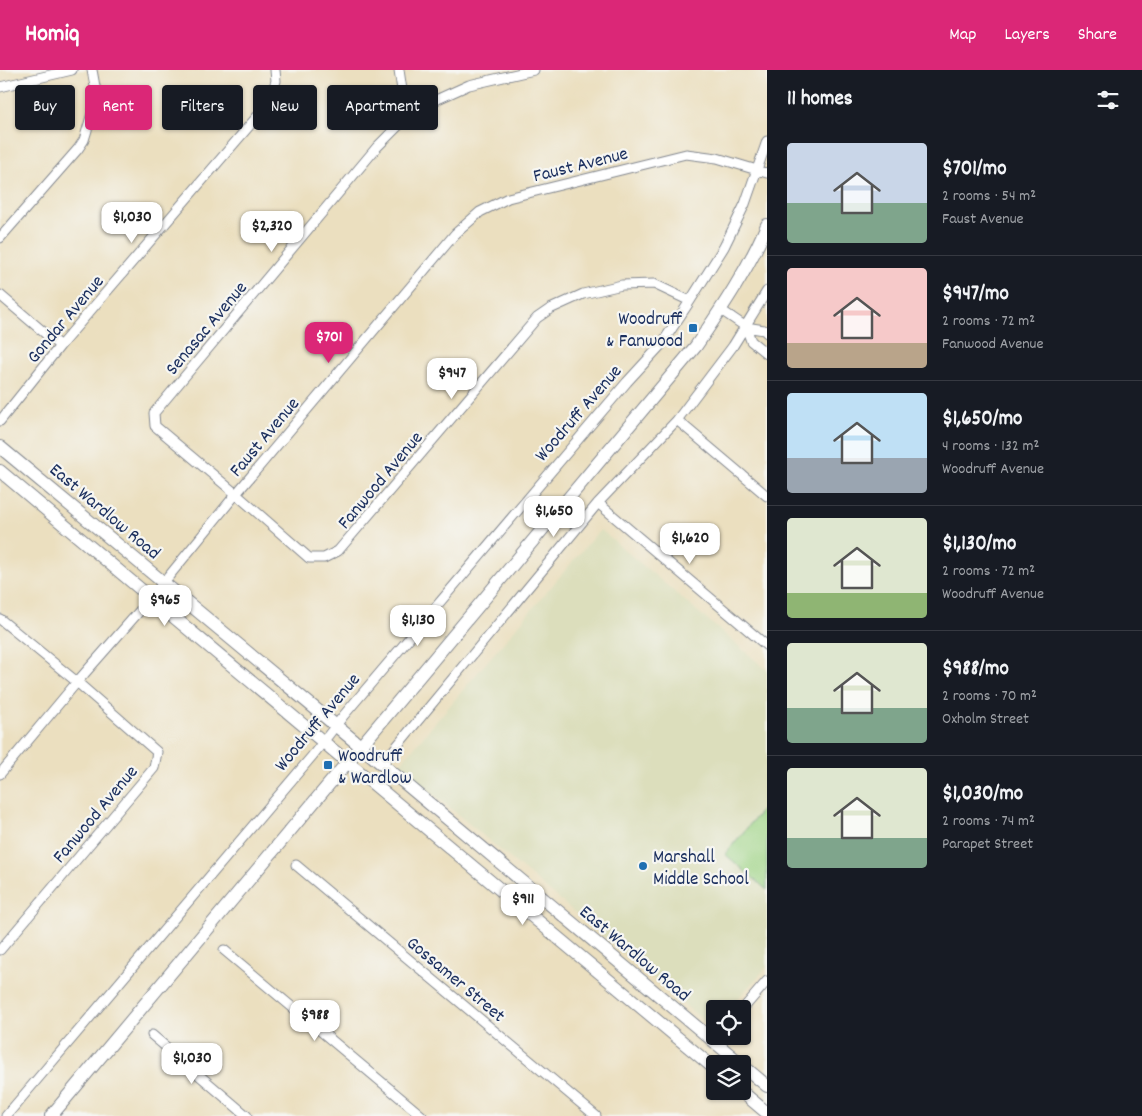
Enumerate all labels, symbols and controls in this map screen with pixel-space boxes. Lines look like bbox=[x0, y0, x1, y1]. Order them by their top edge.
text: Homiq bbox=[25, 18, 80, 52]
text: Map bbox=[949, 23, 976, 48]
text: Layers bbox=[1004, 23, 1050, 48]
text: Share bbox=[1078, 23, 1117, 48]
chip: Buy bbox=[15, 85, 75, 130]
chip: Rent bbox=[85, 85, 152, 130]
chip: Filters bbox=[162, 85, 243, 130]
chip: New bbox=[253, 85, 317, 130]
chip: Apartment bbox=[327, 85, 438, 130]
text: 11 homes bbox=[787, 85, 852, 115]
icon: filters bbox=[1094, 86, 1122, 114]
street label: Faust Avenue bbox=[531, 142, 631, 191]
text: $701/mo bbox=[942, 155, 1007, 185]
icon: home bbox=[827, 163, 887, 223]
text: 2 rooms · 54 m² bbox=[942, 185, 1036, 208]
pin: $1,030 bbox=[91, 202, 173, 244]
text: $1,030 bbox=[112, 206, 152, 229]
text: Faust Avenue bbox=[942, 208, 1024, 231]
pin: $2,320 bbox=[231, 210, 313, 253]
text: $2,320 bbox=[252, 215, 292, 238]
street label: Gondar Avenue bbox=[22, 270, 112, 370]
street label: Senasac Avenue bbox=[160, 276, 255, 382]
text: $947/mo bbox=[942, 280, 1009, 310]
icon: home bbox=[827, 288, 887, 348]
place label: Woodruff & Fanwood bbox=[606, 307, 683, 356]
text: 2 rooms · 72 m² bbox=[942, 310, 1035, 333]
pin: $701 bbox=[299, 322, 359, 364]
marker: Woodruff & Fanwood bbox=[687, 322, 699, 334]
text: $701 bbox=[316, 326, 342, 349]
text: Fanwood Avenue bbox=[942, 333, 1044, 356]
pin: $947 bbox=[422, 358, 482, 400]
street label: Woodruff Avenue bbox=[530, 360, 630, 469]
text: $947 bbox=[438, 362, 466, 385]
street label: Faust Avenue bbox=[224, 392, 307, 484]
text: $1,650/mo bbox=[942, 405, 1022, 435]
icon: home bbox=[827, 413, 887, 473]
street label: Fanwood Avenue bbox=[333, 426, 431, 536]
text: 4 rooms · 132 m² bbox=[942, 435, 1039, 458]
street label: East Wardlow Road bbox=[42, 458, 165, 567]
text: Woodruff Avenue bbox=[942, 458, 1044, 481]
pin: $1,650 bbox=[513, 496, 595, 538]
text: $1,650 bbox=[535, 500, 573, 523]
pin: $1,620 bbox=[649, 522, 731, 565]
text: $1,620 bbox=[671, 527, 709, 550]
text: $1,130/mo bbox=[942, 530, 1016, 560]
icon: home bbox=[827, 538, 887, 598]
text: 2 rooms · 72 m² bbox=[942, 560, 1035, 583]
text: Woodruff Avenue bbox=[942, 583, 1044, 606]
pin: $965 bbox=[135, 584, 195, 627]
text: $965 bbox=[150, 589, 180, 612]
pin: $1,130 bbox=[377, 604, 459, 647]
text: $1,130 bbox=[401, 609, 435, 632]
text: $988/mo bbox=[942, 655, 1009, 685]
icon: home bbox=[827, 663, 887, 723]
street label: Woodruff Avenue bbox=[269, 668, 368, 778]
text: 2 rooms · 70 m² bbox=[942, 685, 1037, 708]
text: Oxholm Street bbox=[942, 708, 1029, 731]
place label: Woodruff & Wardlow bbox=[338, 744, 412, 793]
marker: Woodruff & Wardlow bbox=[322, 759, 334, 771]
street label: Fanwood Avenue bbox=[48, 760, 146, 870]
text: $1,030/mo bbox=[942, 780, 1023, 810]
icon: home bbox=[827, 788, 887, 848]
text: 2 rooms · 74 m² bbox=[942, 810, 1035, 833]
text: Parapet Street bbox=[942, 833, 1033, 856]
place label: Marshall Middle School bbox=[653, 845, 749, 894]
marker: Marshall Middle School bbox=[637, 860, 649, 872]
pin: $911 bbox=[493, 884, 553, 926]
text: $911 bbox=[512, 888, 534, 911]
street label: East Wardlow Road bbox=[572, 900, 695, 1009]
street label: Gossamer Street bbox=[399, 931, 510, 1030]
pin: $988 bbox=[285, 1000, 345, 1042]
map controls bbox=[706, 1000, 751, 1100]
button: locate bbox=[706, 1000, 751, 1045]
text: $988 bbox=[301, 1004, 329, 1027]
pin: $1,030 bbox=[151, 1042, 233, 1085]
text: $1,030 bbox=[172, 1047, 212, 1070]
button: layers bbox=[706, 1055, 751, 1100]

